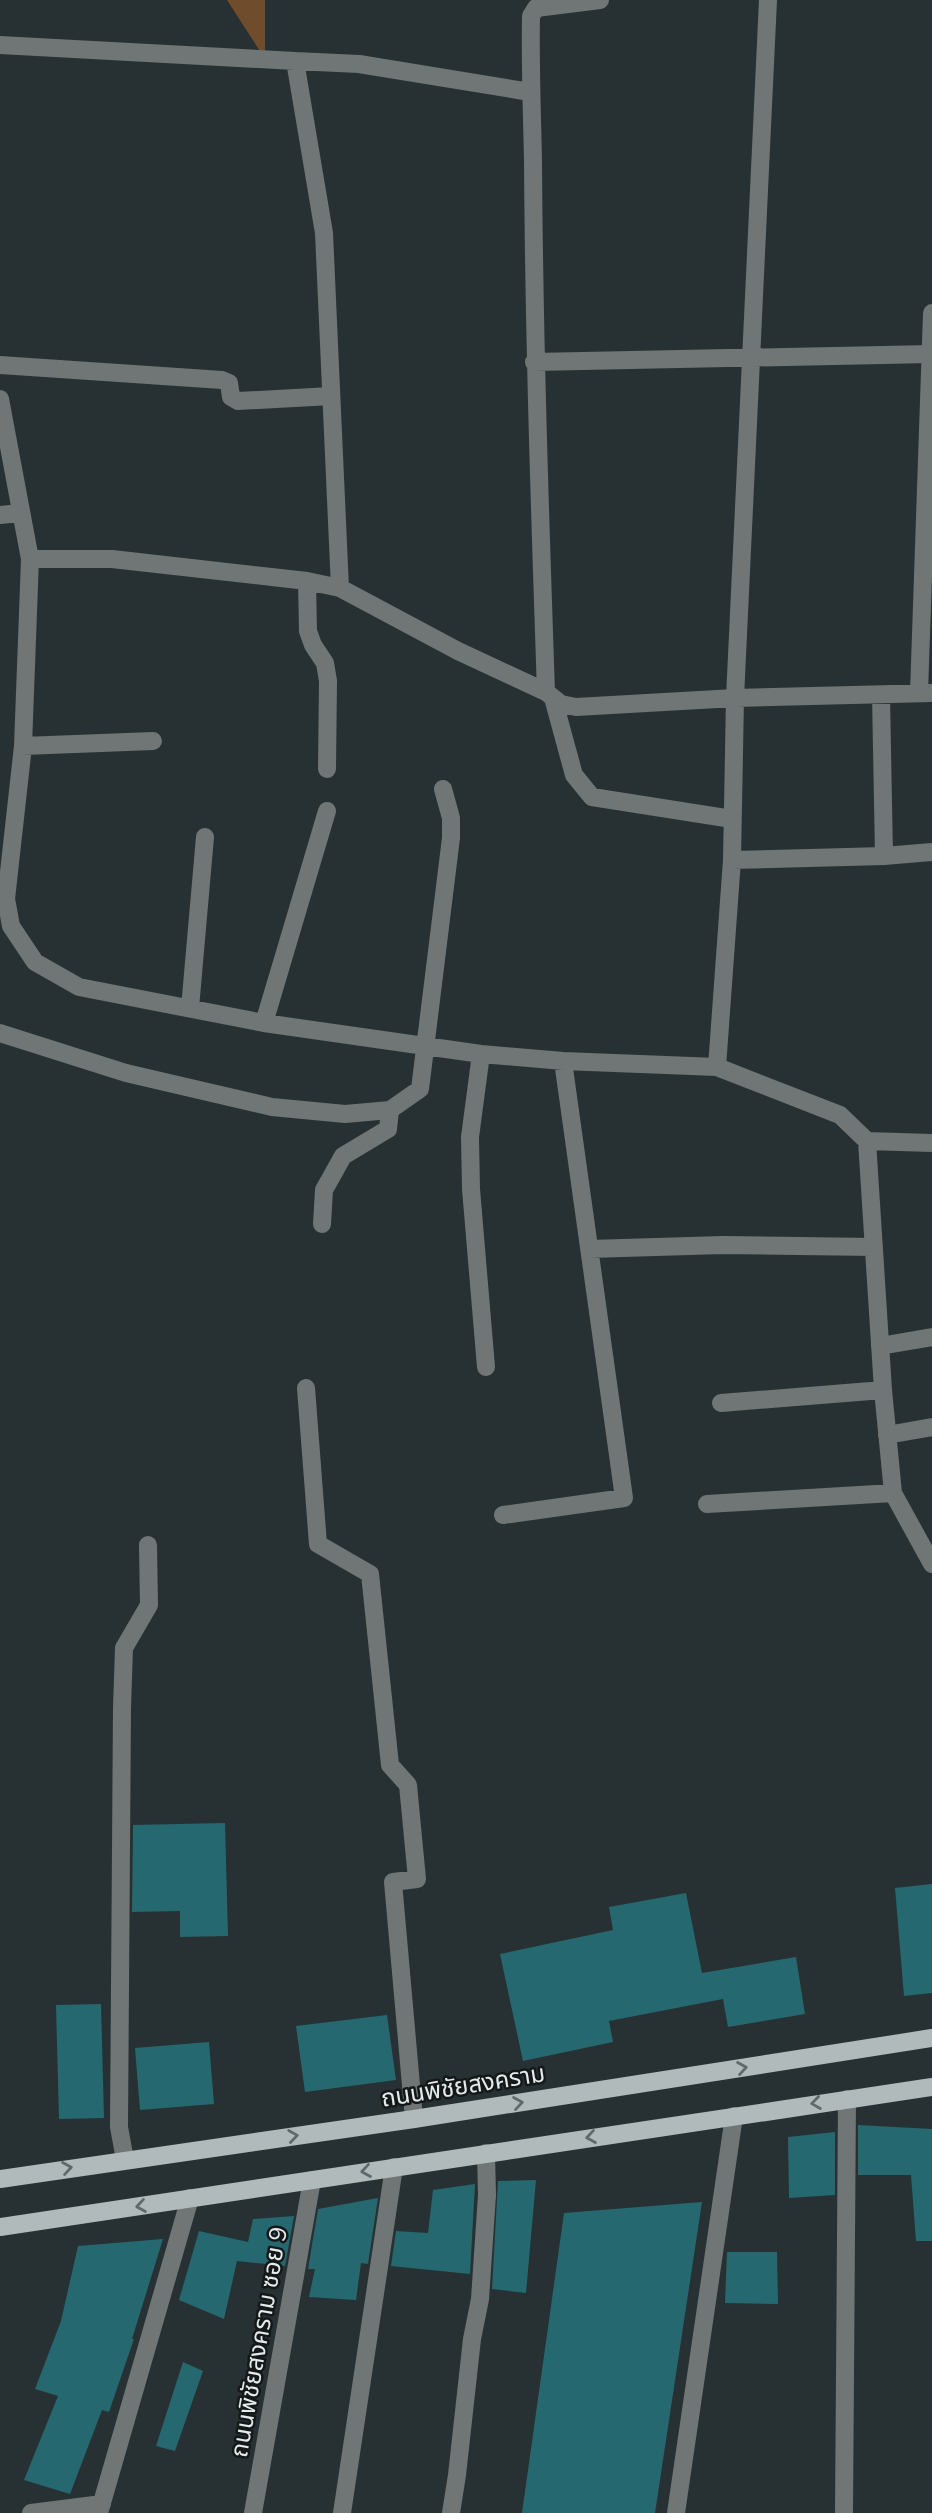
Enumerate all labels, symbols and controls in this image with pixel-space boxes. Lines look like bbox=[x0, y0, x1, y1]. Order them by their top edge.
street label: ถนนพิชัยสงคราม bbox=[379, 2057, 547, 2115]
one-way arrow bbox=[737, 2061, 748, 2076]
one-way arrow bbox=[512, 2096, 524, 2111]
one-way arrow bbox=[810, 2096, 822, 2111]
one-way arrow bbox=[287, 2129, 298, 2144]
one-way arrow bbox=[585, 2129, 597, 2144]
one-way arrow bbox=[62, 2161, 73, 2176]
one-way arrow bbox=[360, 2163, 372, 2178]
one-way arrow bbox=[135, 2198, 147, 2213]
street label: ถนนพิชัยสงคราม ซอย 9 bbox=[223, 2224, 295, 2460]

